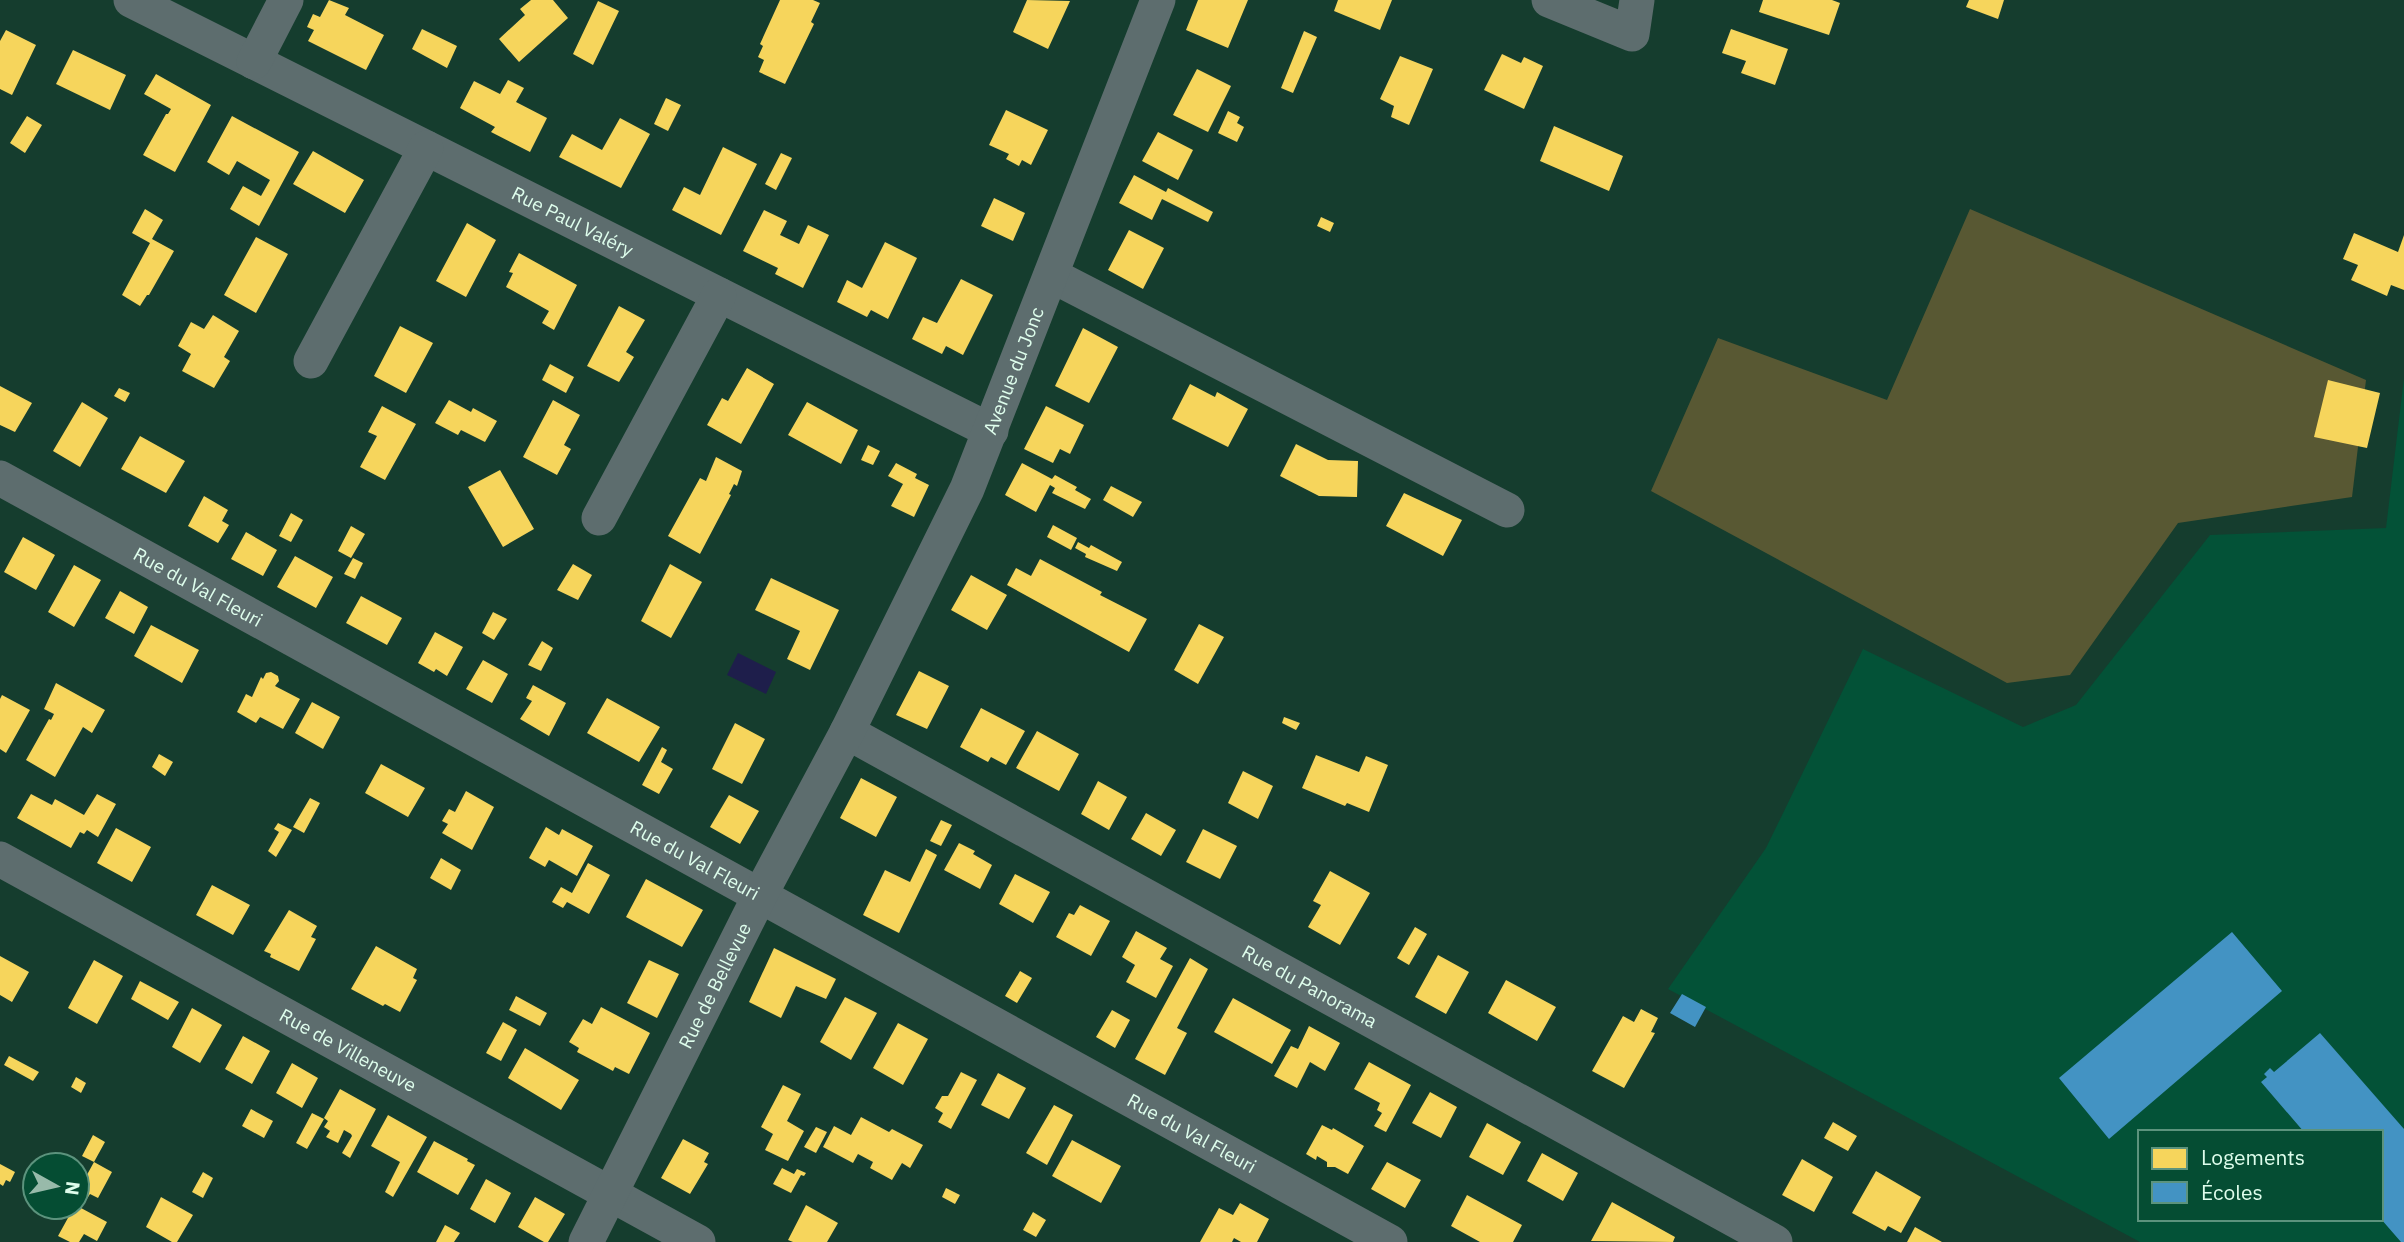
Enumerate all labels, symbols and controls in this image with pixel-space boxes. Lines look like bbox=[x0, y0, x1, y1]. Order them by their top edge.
street label: Rue Paul Valéry bbox=[508, 181, 638, 262]
street label: Avenue du Jonc bbox=[977, 303, 1049, 438]
street label: Rue du Val Fleuri bbox=[129, 542, 267, 632]
street label: Rue du Val Fleuri bbox=[626, 815, 764, 905]
street label: Rue de Bellevue bbox=[673, 918, 756, 1052]
street label: Rue du Panorama bbox=[1238, 939, 1382, 1033]
street label: Rue de Villeneuve bbox=[275, 1003, 421, 1097]
street label: Rue du Val Fleuri bbox=[1123, 1088, 1261, 1178]
legend bbox=[2138, 1130, 2383, 1221]
text: Logements bbox=[2201, 1143, 2305, 1171]
north arrow bbox=[21, 1151, 91, 1221]
text: Écoles bbox=[2201, 1178, 2263, 1206]
text: N bbox=[60, 1180, 86, 1197]

